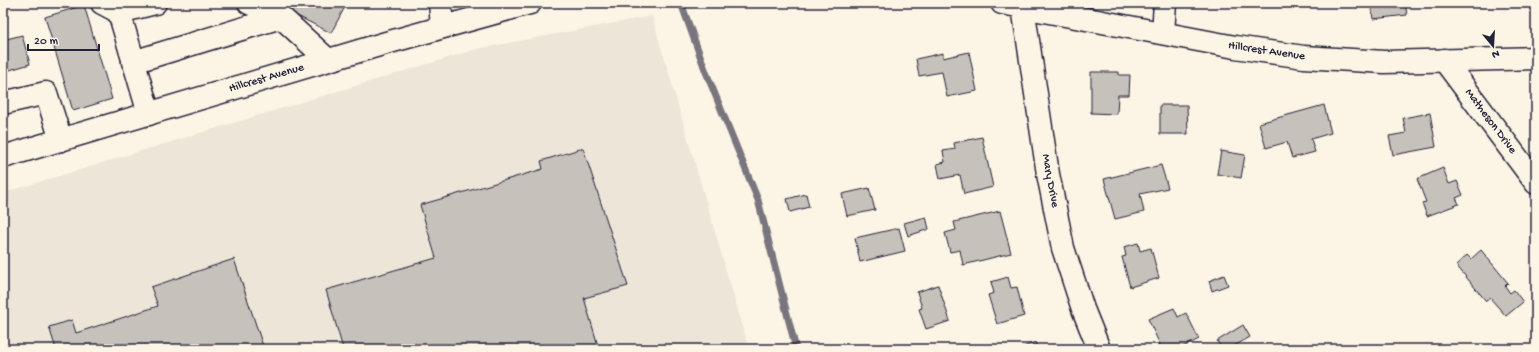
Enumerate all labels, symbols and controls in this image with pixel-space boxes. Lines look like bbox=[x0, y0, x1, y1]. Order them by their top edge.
scale bar bbox=[28, 26, 99, 52]
north arrow bbox=[1473, 26, 1513, 66]
text: 20 m bbox=[34, 35, 59, 49]
street label: Hillcrest Avenue bbox=[1227, 39, 1307, 64]
text: N bbox=[1490, 47, 1501, 60]
street label: Hillcrest Avenue bbox=[227, 61, 307, 96]
street label: Matheson Drive bbox=[1461, 86, 1520, 158]
street label: Mary Drive bbox=[1038, 153, 1062, 210]

